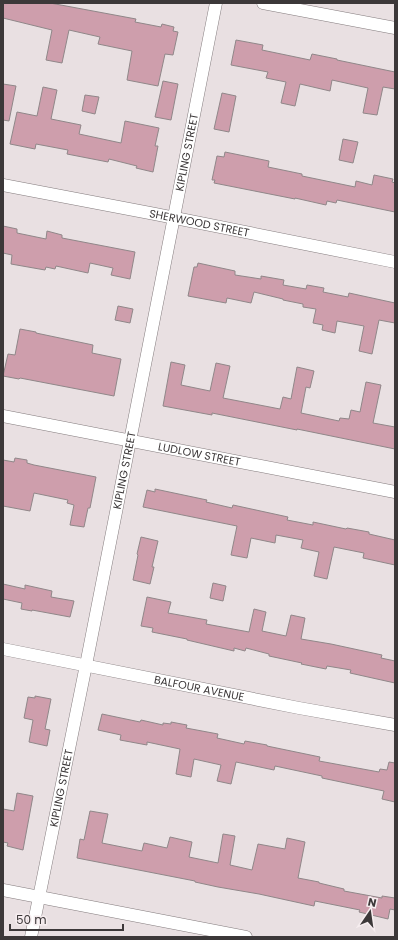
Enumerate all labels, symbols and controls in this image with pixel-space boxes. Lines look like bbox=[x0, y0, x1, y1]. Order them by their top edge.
street label: KIPLING STREET bbox=[171, 112, 202, 192]
street label: SHERWOOD STREET bbox=[148, 205, 251, 241]
street label: KIPLING STREET bbox=[109, 430, 140, 510]
street label: LUDLOW STREET bbox=[157, 438, 242, 470]
street label: BALFOUR AVENUE bbox=[153, 671, 246, 705]
street label: KIPLING STREET bbox=[45, 748, 77, 828]
north arrow bbox=[350, 892, 390, 932]
text: N bbox=[366, 894, 378, 911]
scale bar bbox=[10, 906, 123, 932]
text: 50 m bbox=[16, 911, 47, 928]

